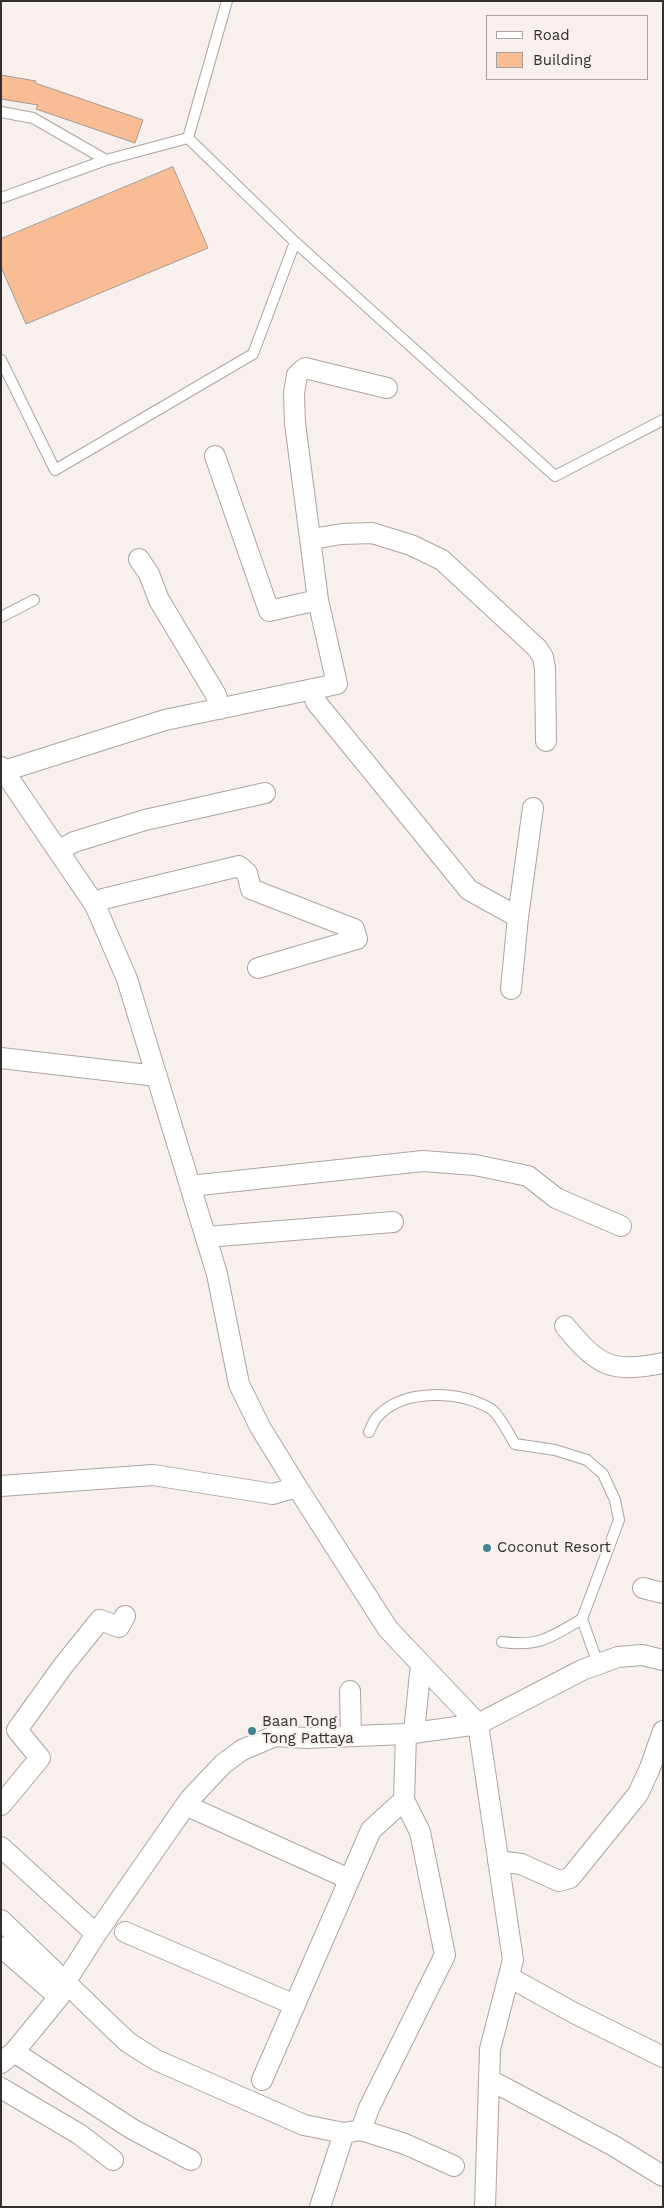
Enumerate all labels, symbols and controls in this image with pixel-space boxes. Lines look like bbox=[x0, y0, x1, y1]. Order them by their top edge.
legend bbox=[487, 15, 649, 80]
text: Road bbox=[533, 26, 570, 44]
text: Building bbox=[533, 51, 591, 69]
place label: Coconut Resort bbox=[497, 1539, 611, 1557]
marker: Coconut Resort bbox=[481, 1542, 493, 1554]
place label: Baan Tong Tong Pattaya bbox=[262, 1713, 354, 1748]
marker: Baan Tong Tong Pattaya bbox=[246, 1725, 258, 1737]

